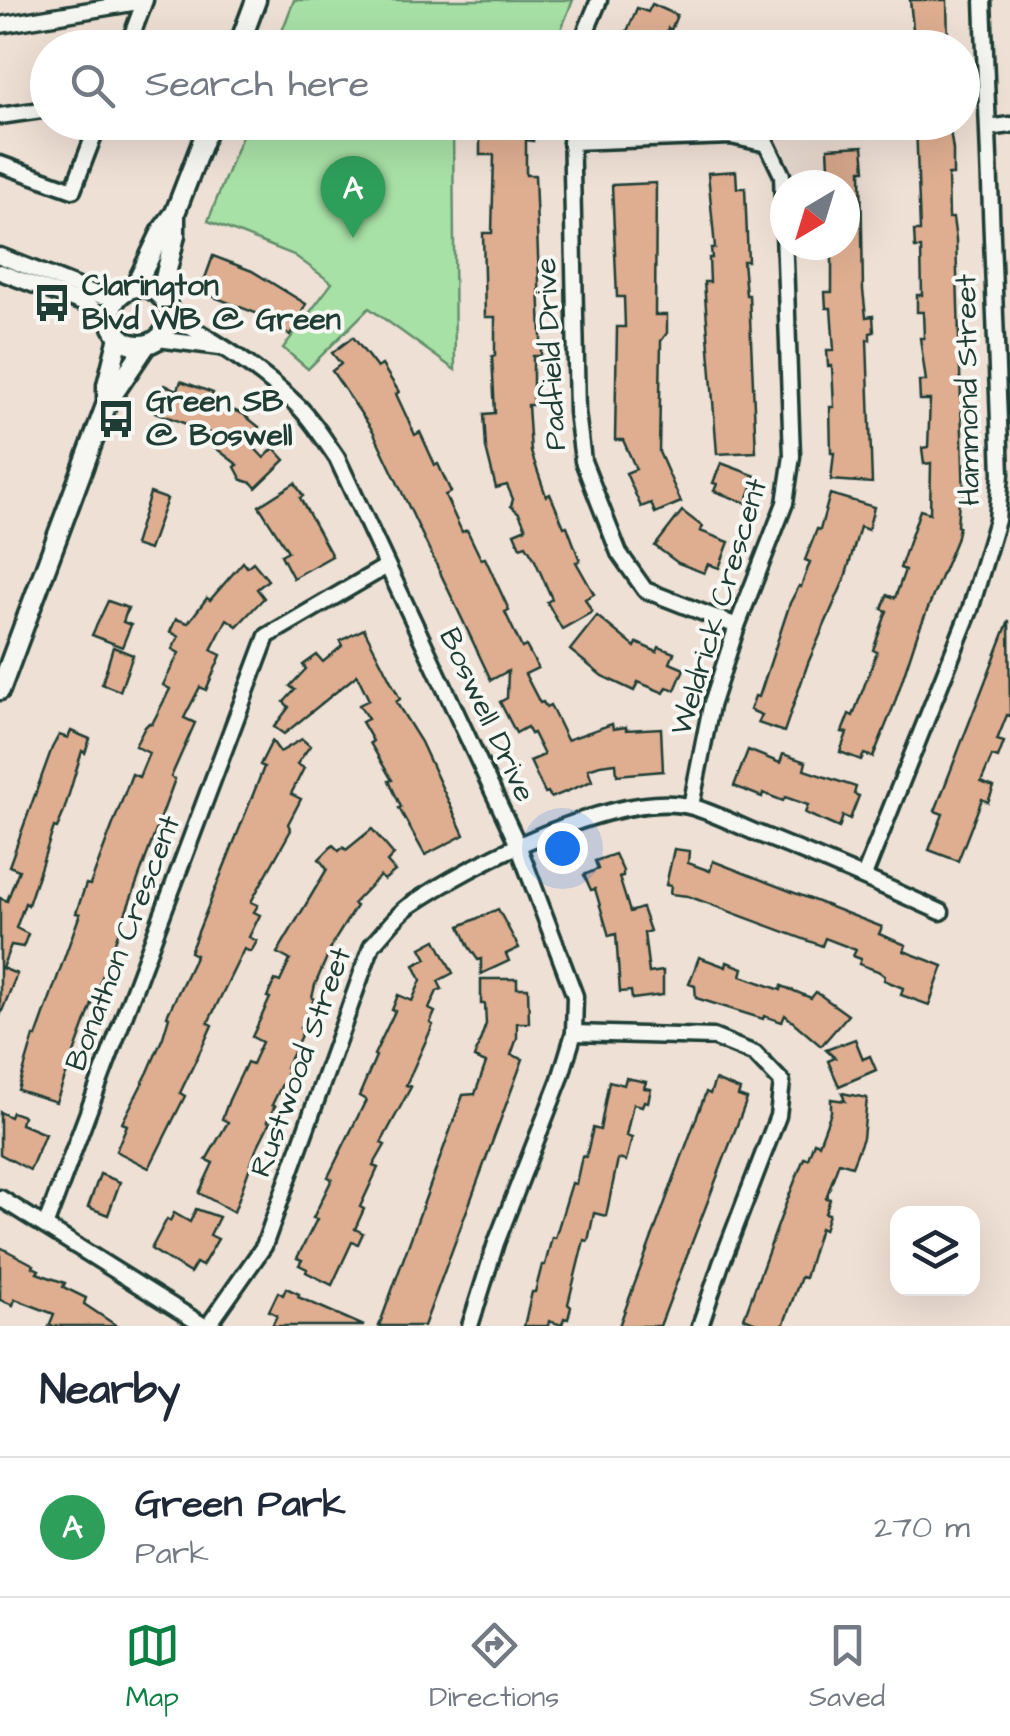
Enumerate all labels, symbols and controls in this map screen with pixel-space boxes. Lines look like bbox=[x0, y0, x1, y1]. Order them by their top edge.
search box bbox=[30, 30, 980, 140]
icon: search bbox=[65, 58, 120, 113]
text: Search here bbox=[145, 59, 369, 111]
pin: A bbox=[320, 156, 386, 238]
north arrow bbox=[770, 170, 860, 260]
street label: Padfield Drive bbox=[525, 257, 577, 451]
place label: Clarington Blvd WB @ Green bbox=[82, 265, 341, 341]
street label: Hammond Street bbox=[945, 274, 991, 506]
bus stop icon: Clarington Blvd WB @ Green bbox=[31, 282, 73, 324]
place label: Green SB @ Boswell bbox=[146, 381, 293, 457]
bus stop icon: Green SB @ Boswell bbox=[95, 398, 137, 440]
street label: Weldrick Crescent bbox=[660, 473, 778, 741]
street label: Boswell Drive bbox=[428, 621, 546, 809]
street label: Bonathon Crescent bbox=[55, 809, 191, 1077]
your location bbox=[537, 823, 588, 874]
street label: Rustwood Street bbox=[240, 941, 362, 1183]
map controls bbox=[890, 1206, 980, 1296]
button: layers bbox=[890, 1206, 980, 1296]
text: Nearby bbox=[40, 1362, 180, 1420]
text: Green Park bbox=[135, 1479, 345, 1531]
text: A bbox=[62, 1505, 83, 1550]
text: 270 m bbox=[874, 1505, 970, 1550]
text: Park bbox=[135, 1531, 209, 1576]
tab: Map bbox=[125, 1618, 180, 1717]
tab: Directions bbox=[429, 1618, 559, 1717]
tab: Saved bbox=[809, 1618, 885, 1717]

